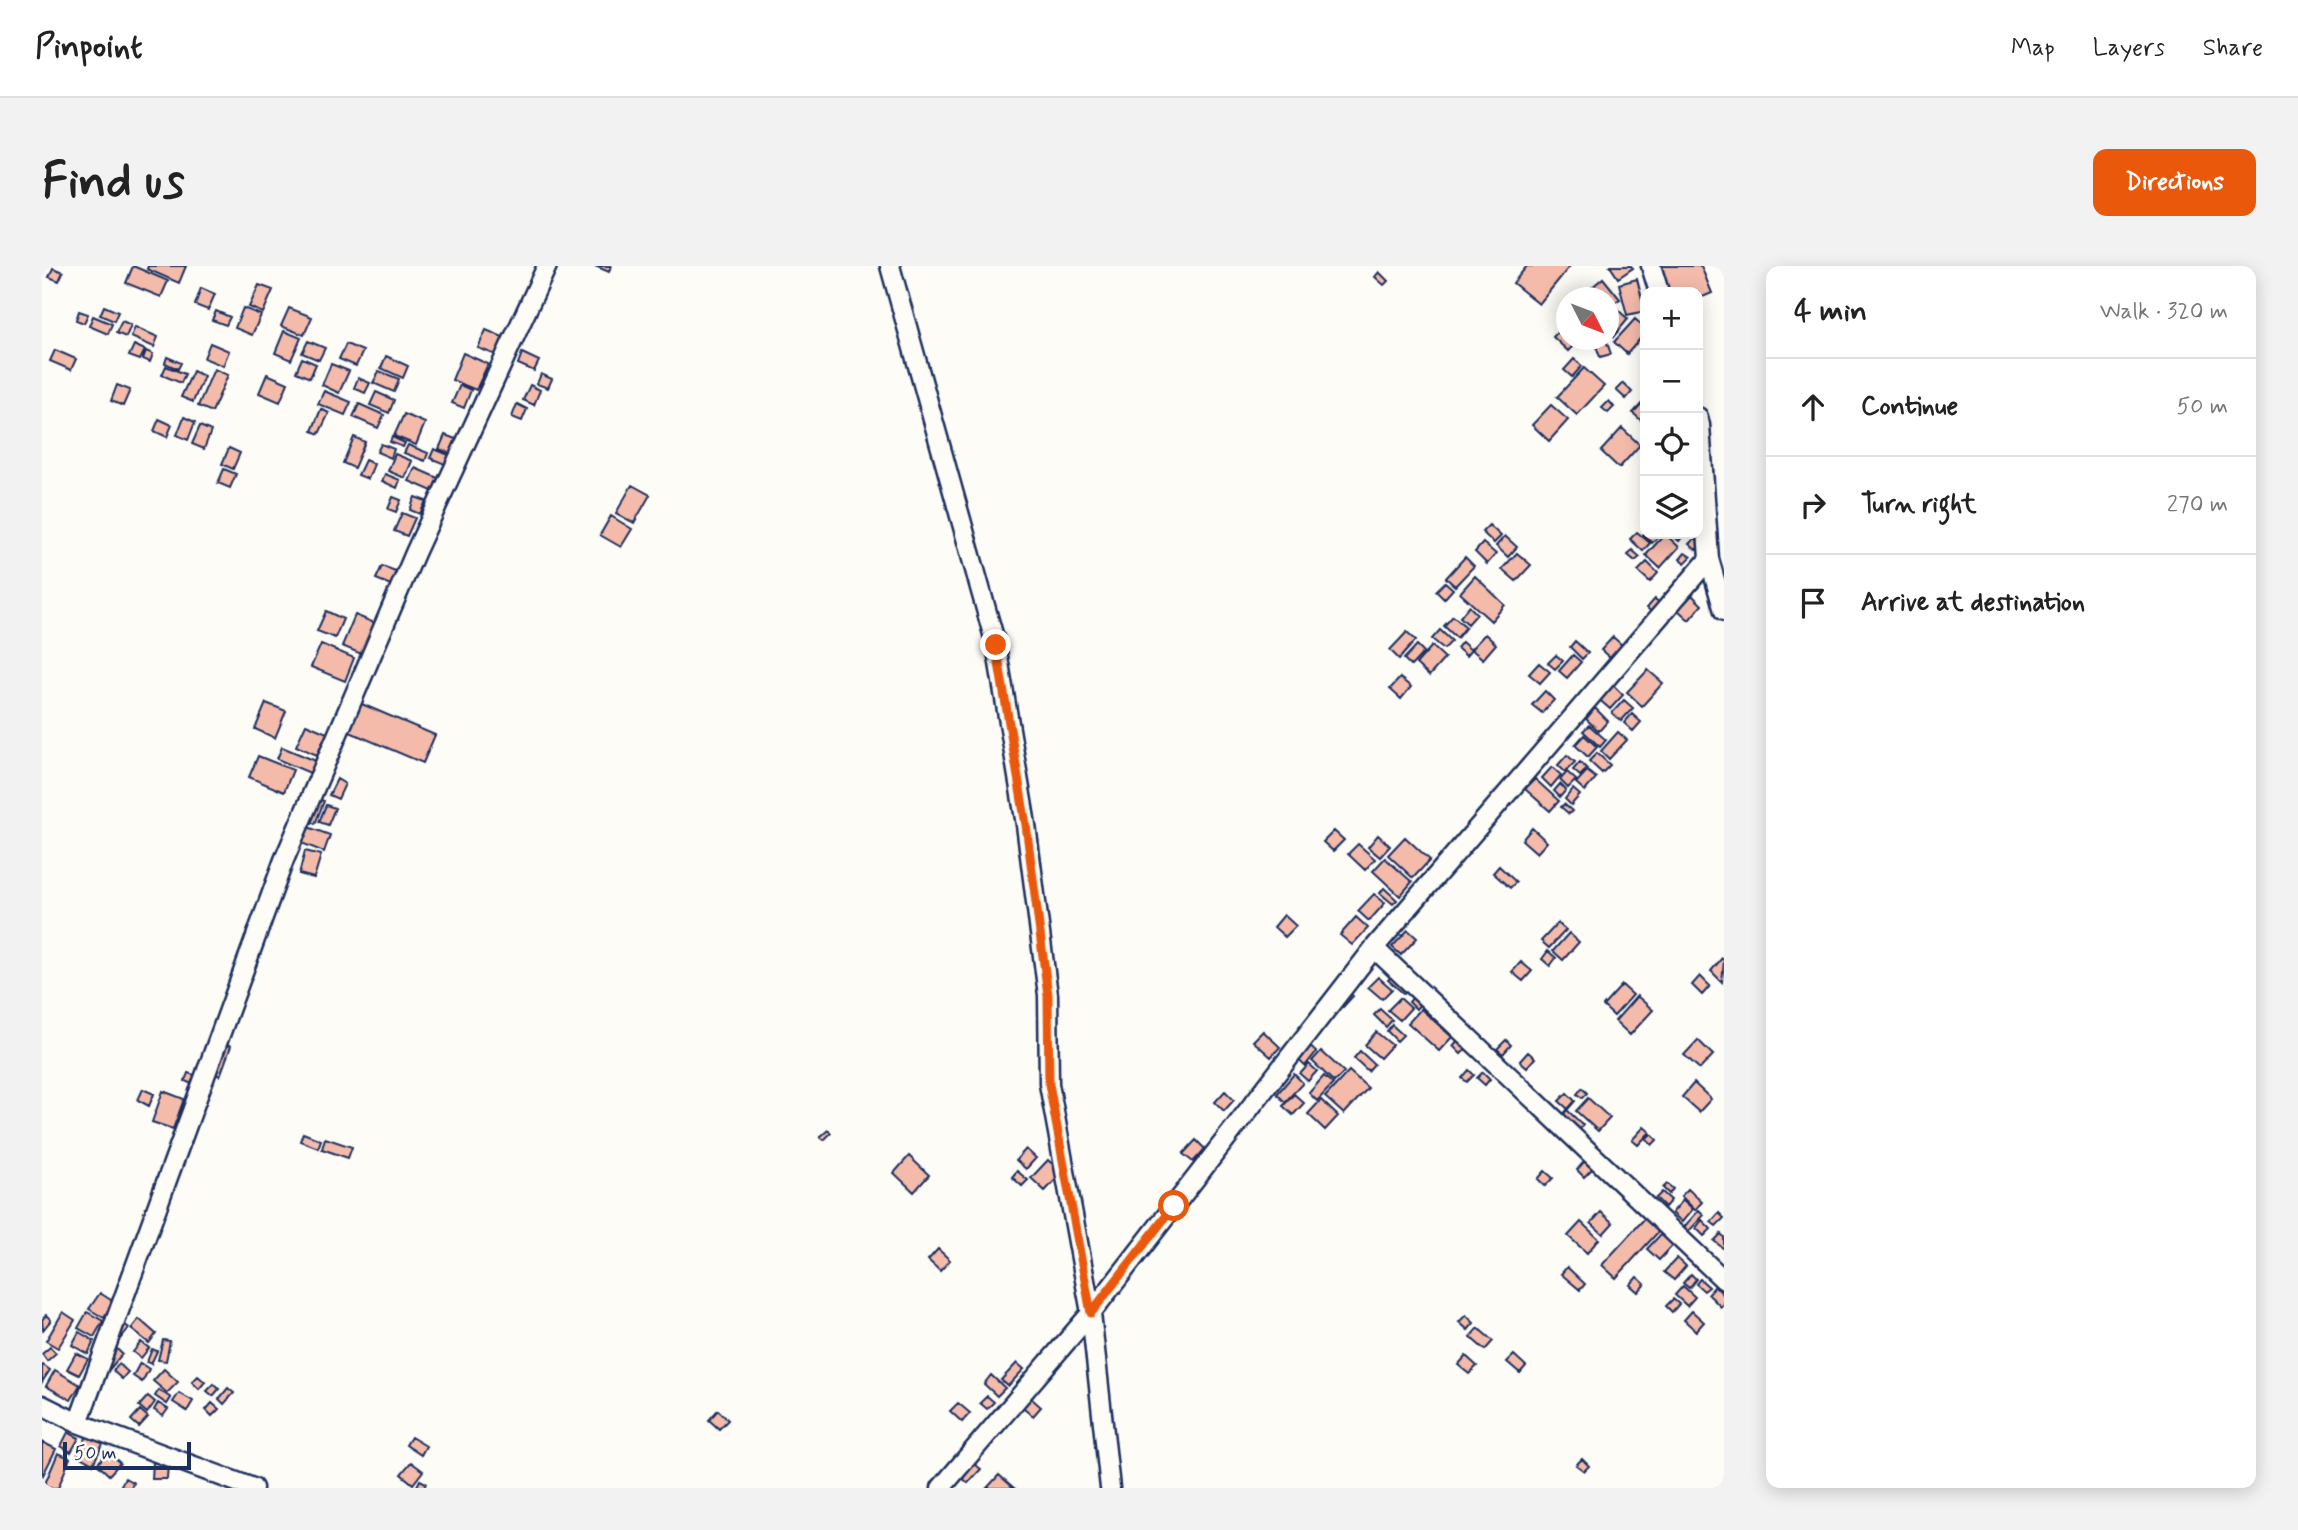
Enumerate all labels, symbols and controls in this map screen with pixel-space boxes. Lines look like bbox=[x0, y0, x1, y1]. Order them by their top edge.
text: Pinpoint bbox=[35, 26, 143, 70]
text: Map bbox=[2011, 33, 2055, 64]
text: Layers bbox=[2093, 33, 2165, 64]
text: Share bbox=[2203, 33, 2263, 64]
button: Directions bbox=[2093, 149, 2256, 216]
text: Find us bbox=[42, 150, 185, 215]
north arrow bbox=[1556, 287, 1619, 350]
map controls bbox=[1640, 287, 1703, 539]
button: + bbox=[1640, 287, 1703, 350]
text: 4 min bbox=[1794, 292, 1867, 331]
text: Walk · 320 m bbox=[2100, 297, 2228, 327]
button: − bbox=[1640, 350, 1703, 413]
icon: ahead bbox=[1794, 388, 1832, 426]
text: Continue bbox=[1861, 390, 1958, 424]
text: 50 m bbox=[2177, 392, 2228, 422]
button: locate bbox=[1640, 413, 1703, 476]
button: layers bbox=[1640, 476, 1703, 539]
icon: right bbox=[1794, 486, 1832, 524]
text: Turn right bbox=[1861, 488, 1977, 522]
text: 270 m bbox=[2167, 490, 2228, 520]
icon: arrive bbox=[1794, 584, 1832, 622]
text: Arrive at destination bbox=[1861, 586, 2085, 620]
route end bbox=[980, 629, 1011, 660]
route start bbox=[1158, 1190, 1189, 1221]
scale bar bbox=[63, 1439, 191, 1471]
text: 50 m bbox=[74, 1441, 117, 1466]

